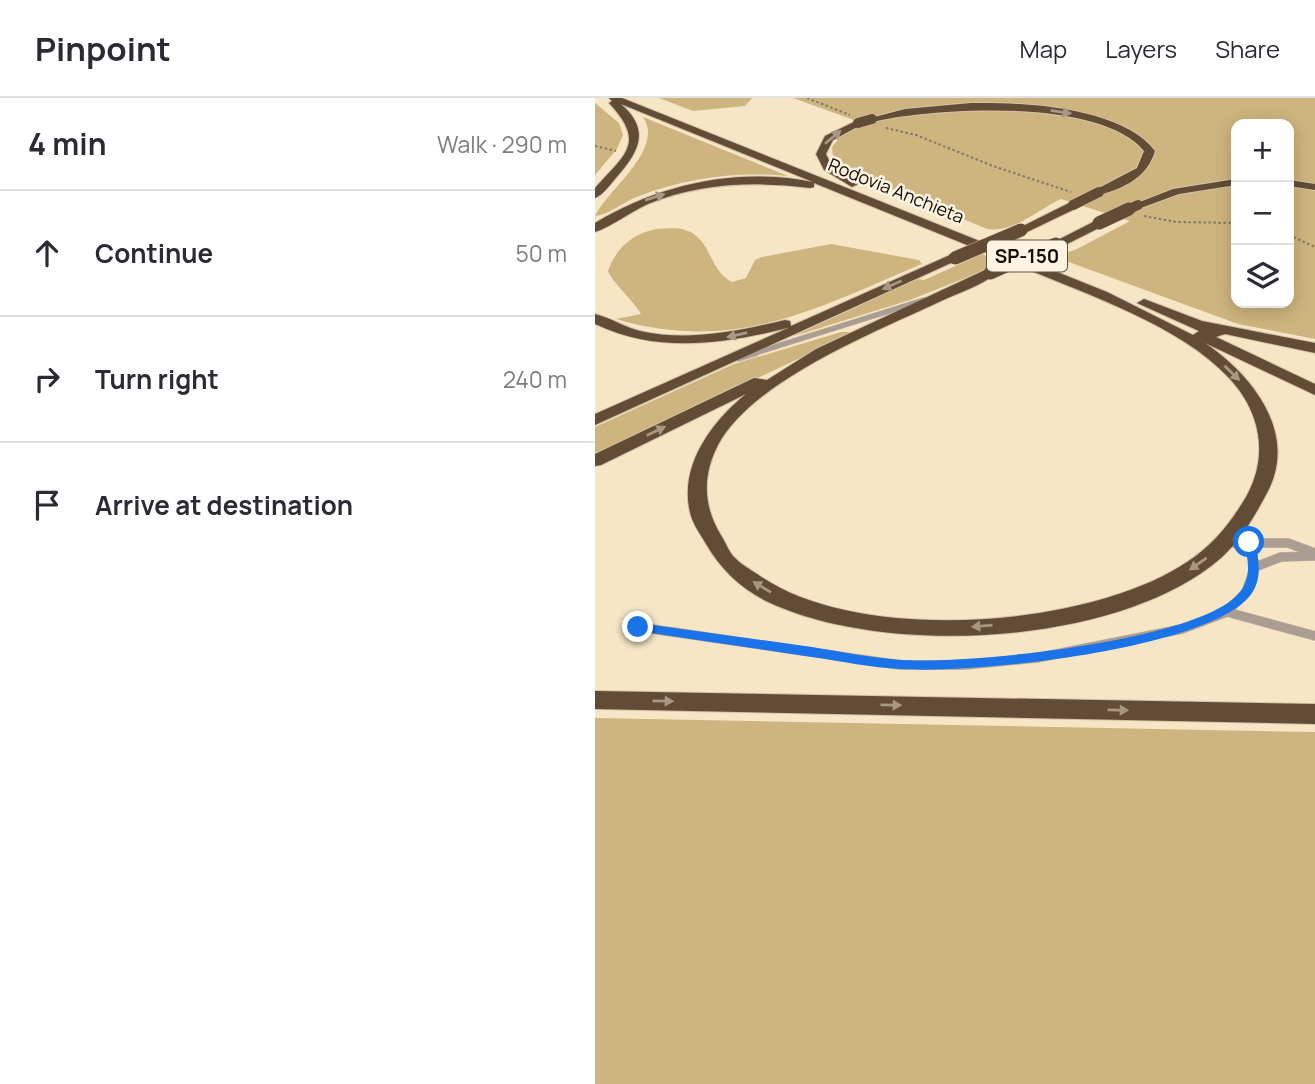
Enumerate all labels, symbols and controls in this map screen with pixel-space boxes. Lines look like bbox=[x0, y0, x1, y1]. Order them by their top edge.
text: Pinpoint bbox=[35, 26, 171, 71]
text: Map bbox=[1020, 32, 1067, 65]
text: Layers bbox=[1105, 32, 1177, 65]
text: Share bbox=[1215, 32, 1280, 65]
one-way arrow bbox=[1050, 107, 1072, 118]
map controls bbox=[1231, 119, 1294, 308]
button: + bbox=[1231, 119, 1294, 182]
text: 4 min bbox=[28, 123, 106, 164]
text: Walk · 290 m bbox=[437, 128, 567, 160]
one-way arrow bbox=[823, 130, 841, 145]
street label: Rodovia Anchieta bbox=[825, 152, 968, 228]
button: − bbox=[1231, 182, 1294, 245]
one-way arrow bbox=[645, 191, 666, 202]
icon: ahead bbox=[28, 234, 66, 272]
text: Continue bbox=[95, 235, 213, 271]
text: 50 m bbox=[516, 237, 567, 269]
road number: SP-150 bbox=[987, 240, 1067, 272]
button: layers bbox=[1231, 245, 1294, 308]
one-way arrow bbox=[882, 280, 903, 291]
one-way arrow bbox=[726, 330, 748, 341]
icon: right bbox=[28, 360, 66, 398]
text: Turn right bbox=[95, 361, 219, 397]
text: 240 m bbox=[503, 363, 567, 395]
one-way arrow bbox=[1223, 364, 1240, 380]
one-way arrow bbox=[646, 425, 667, 436]
icon: arrive bbox=[28, 486, 66, 524]
text: Arrive at destination bbox=[95, 487, 353, 523]
route start bbox=[1233, 526, 1264, 557]
one-way arrow bbox=[1189, 557, 1207, 571]
one-way arrow bbox=[752, 581, 771, 593]
route end bbox=[622, 611, 653, 642]
one-way arrow bbox=[971, 621, 993, 632]
one-way arrow bbox=[652, 695, 674, 707]
one-way arrow bbox=[880, 700, 902, 711]
one-way arrow bbox=[1107, 704, 1129, 716]

